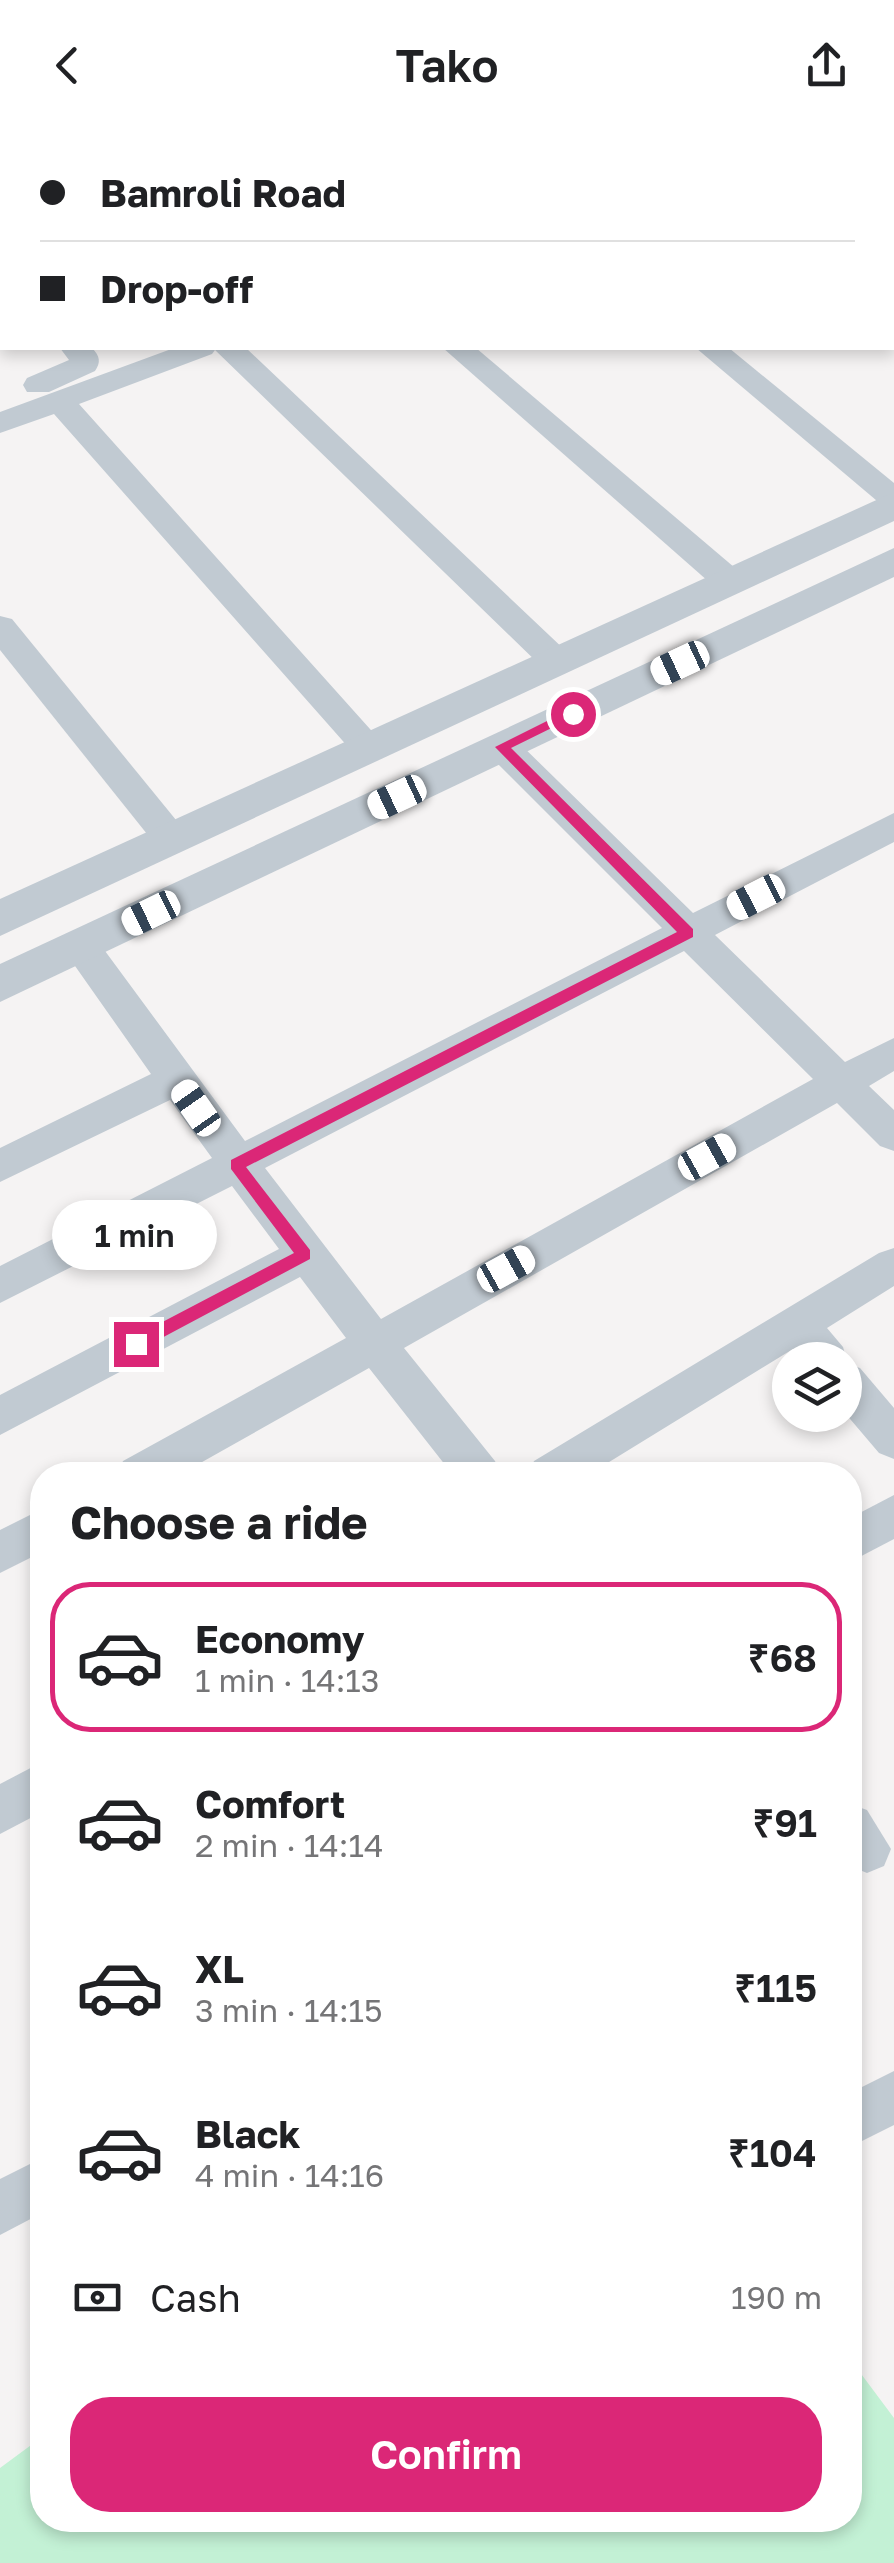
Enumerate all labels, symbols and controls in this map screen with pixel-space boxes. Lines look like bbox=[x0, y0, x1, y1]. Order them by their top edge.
icon: back bbox=[40, 38, 95, 93]
text: Tako bbox=[395, 38, 499, 92]
icon: share bbox=[799, 38, 854, 93]
text: Bamroli Road bbox=[100, 170, 346, 215]
text: Drop-off bbox=[100, 266, 253, 311]
car bbox=[646, 637, 714, 689]
route start bbox=[551, 692, 596, 737]
car bbox=[363, 771, 431, 823]
car bbox=[722, 870, 790, 924]
car bbox=[117, 886, 185, 940]
car bbox=[167, 1075, 225, 1141]
car bbox=[673, 1129, 741, 1185]
callout: 1 min bbox=[54, 1199, 218, 1269]
text: 1 min bbox=[94, 1216, 175, 1254]
car bbox=[472, 1241, 540, 1297]
route end bbox=[114, 1322, 159, 1367]
map controls bbox=[772, 1342, 862, 1432]
button: layers bbox=[772, 1342, 862, 1432]
text: Choose a ride bbox=[70, 1495, 368, 1549]
icon: car bbox=[75, 1612, 165, 1702]
text: Economy bbox=[195, 1616, 364, 1661]
text: ₹68 bbox=[748, 1635, 817, 1680]
text: 1 min · 14:13 bbox=[195, 1661, 380, 1699]
icon: car bbox=[75, 1777, 165, 1867]
text: Comfort bbox=[195, 1781, 345, 1826]
text: ₹91 bbox=[752, 1800, 817, 1845]
text: 2 min · 14:14 bbox=[195, 1826, 383, 1864]
icon: car bbox=[75, 1942, 165, 2032]
text: XL bbox=[195, 1946, 244, 1991]
text: ₹115 bbox=[734, 1965, 817, 2010]
text: 3 min · 14:15 bbox=[195, 1991, 383, 2029]
icon: car bbox=[75, 2107, 165, 2197]
text: Black bbox=[195, 2111, 300, 2156]
text: ₹104 bbox=[728, 2130, 817, 2175]
text: 4 min · 14:16 bbox=[195, 2156, 384, 2194]
icon: cash bbox=[70, 2270, 125, 2325]
text: Cash bbox=[150, 2275, 241, 2320]
text: 190 m bbox=[731, 2278, 822, 2316]
button: Confirm bbox=[70, 2397, 822, 2512]

